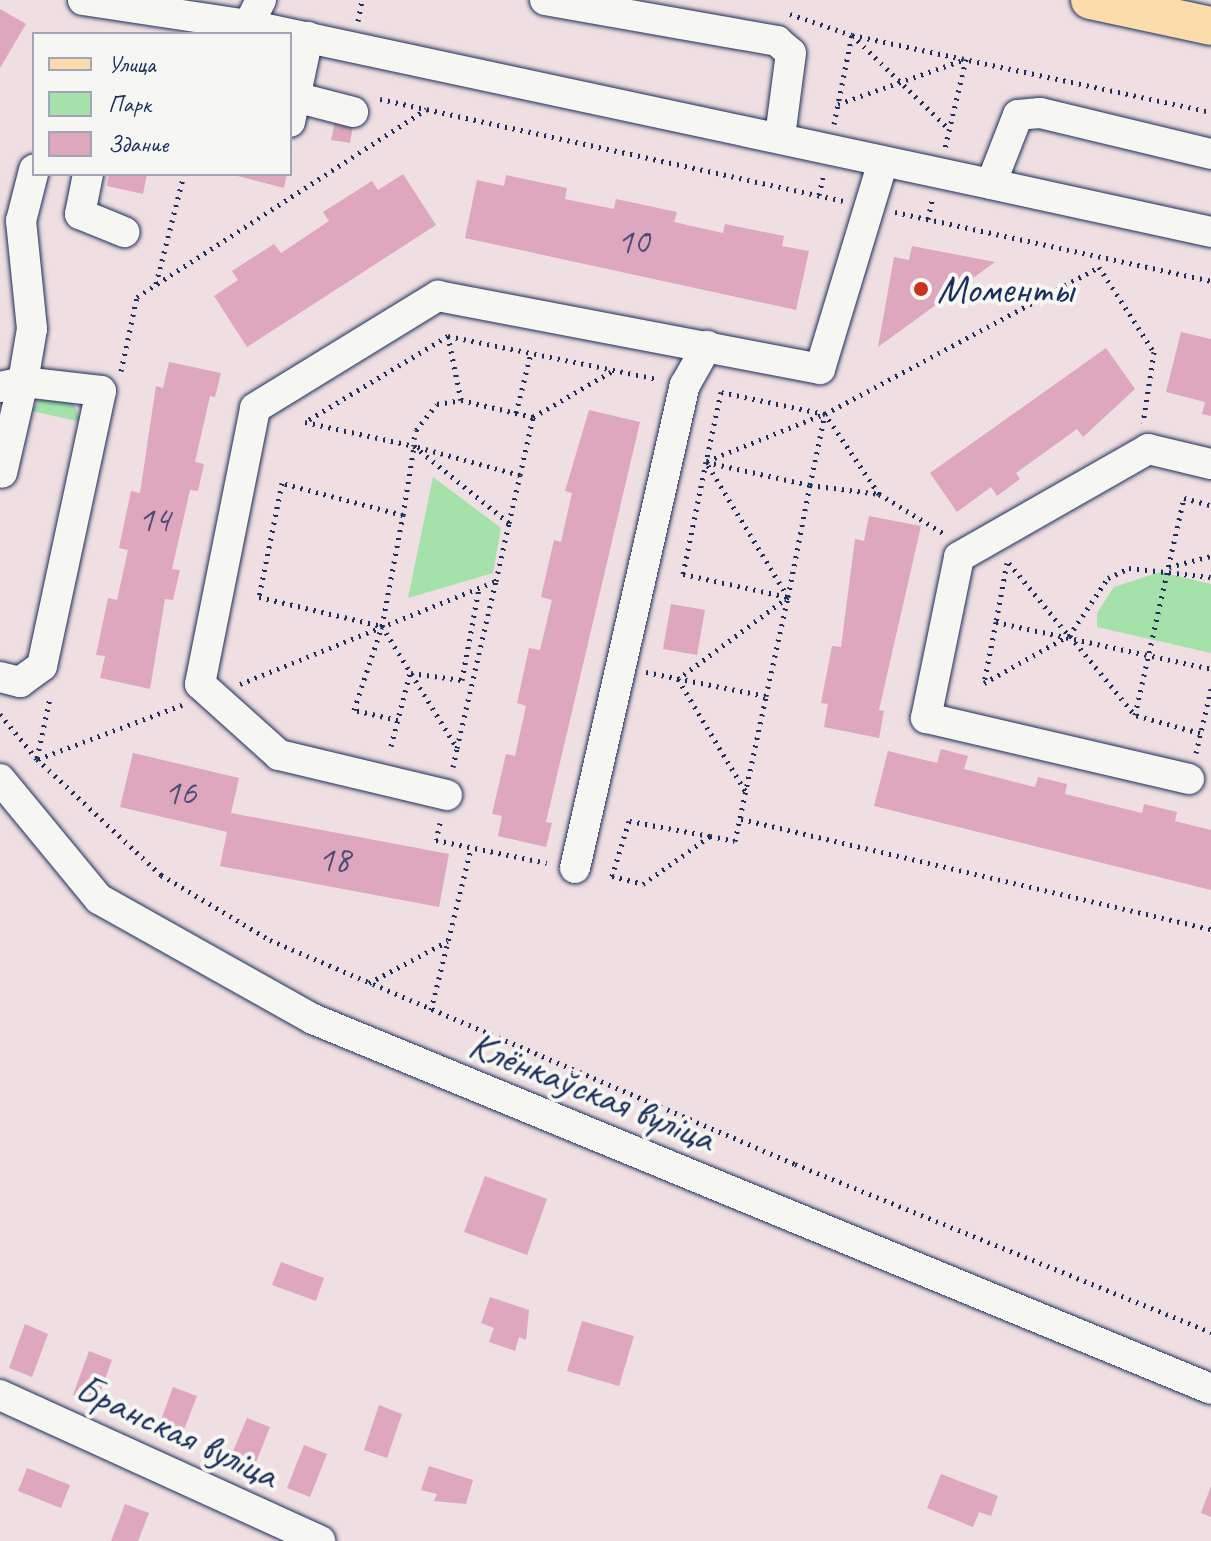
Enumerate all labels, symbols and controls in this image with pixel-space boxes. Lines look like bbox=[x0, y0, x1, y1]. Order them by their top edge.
legend bbox=[32, 32, 292, 176]
text: Улица bbox=[108, 49, 156, 79]
text: Парк bbox=[108, 89, 151, 119]
text: Здание bbox=[108, 129, 168, 159]
house number: 10 bbox=[617, 220, 649, 264]
place label: Моменты bbox=[937, 265, 1073, 313]
marker: Моменты bbox=[912, 280, 930, 298]
house number: 14 bbox=[138, 498, 170, 542]
house number: 16 bbox=[164, 771, 196, 815]
house number: 18 bbox=[318, 838, 350, 882]
street label: Клёнкаўская вуліца bbox=[464, 1021, 720, 1161]
street label: Бранская вуліца bbox=[69, 1363, 285, 1499]

